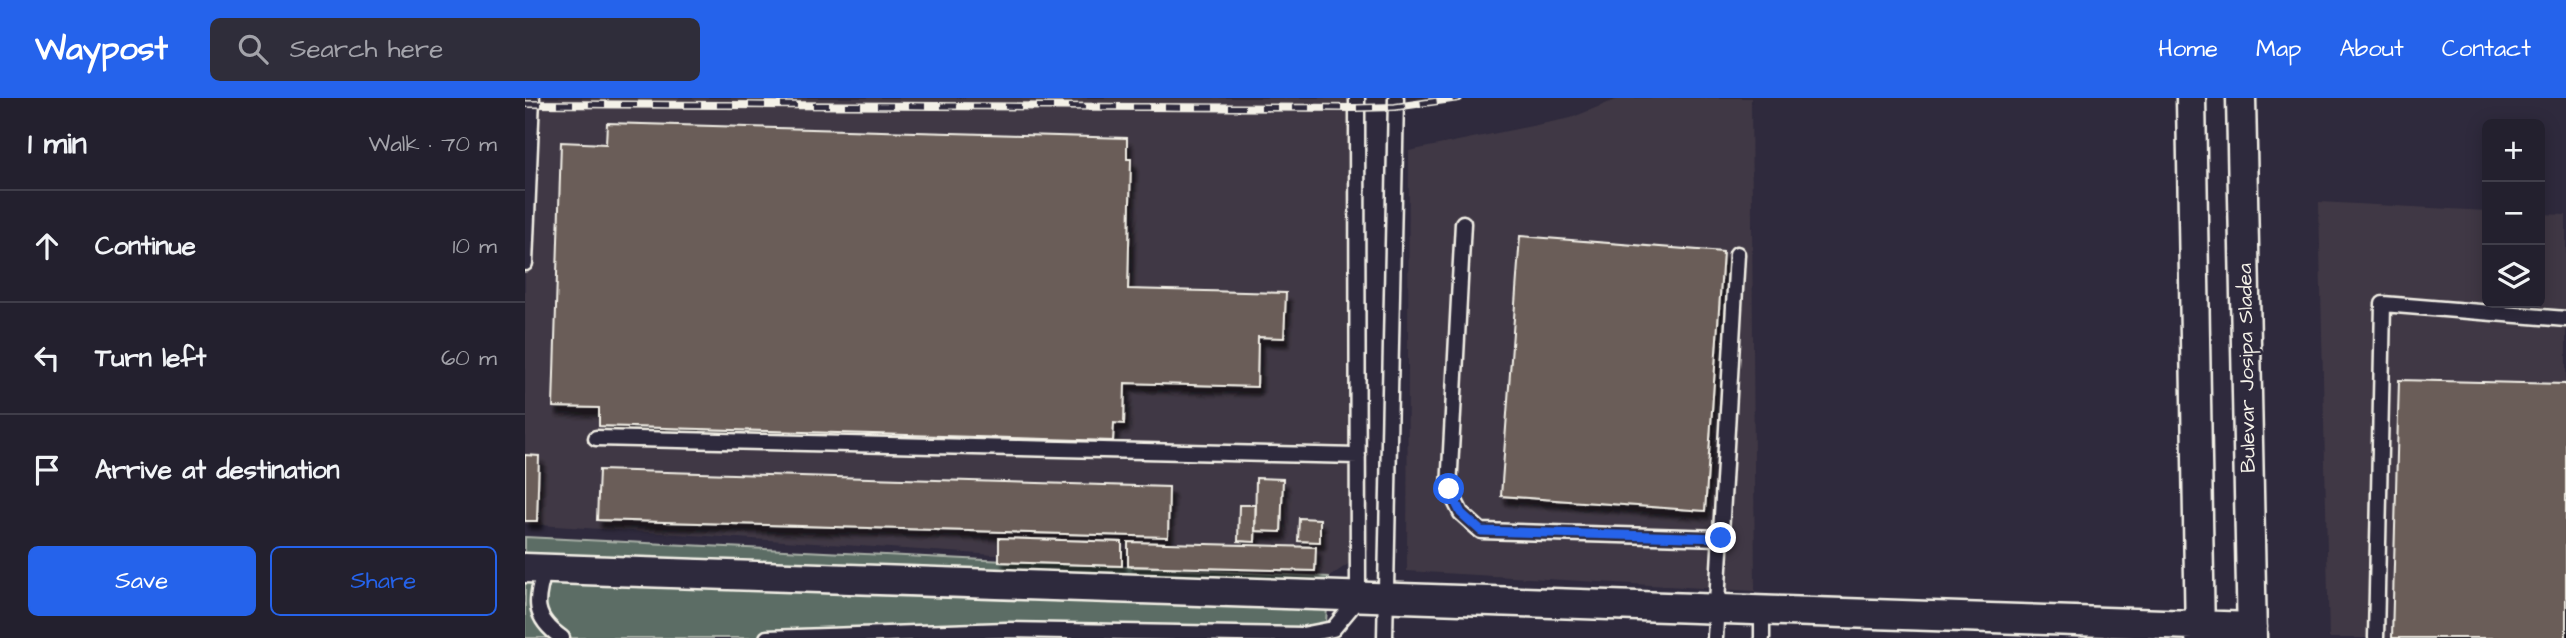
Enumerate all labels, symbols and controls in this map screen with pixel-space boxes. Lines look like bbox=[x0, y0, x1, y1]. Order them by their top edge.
search box bbox=[210, 18, 700, 81]
text: Waypost bbox=[35, 26, 168, 72]
icon: search bbox=[234, 30, 272, 68]
text: Search here bbox=[290, 31, 443, 67]
text: Home bbox=[2158, 32, 2218, 66]
text: Map bbox=[2256, 32, 2301, 66]
text: About bbox=[2339, 32, 2404, 66]
text: Contact bbox=[2442, 32, 2531, 66]
map controls bbox=[2482, 119, 2545, 308]
button: + bbox=[2482, 119, 2545, 182]
text: 1 min bbox=[28, 123, 87, 165]
text: Walk · 70 m bbox=[369, 128, 497, 160]
button: − bbox=[2482, 182, 2545, 245]
icon: ahead bbox=[28, 227, 66, 265]
text: Continue bbox=[95, 228, 196, 264]
text: 10 m bbox=[452, 230, 497, 262]
button: layers bbox=[2482, 245, 2545, 308]
street label: Bulevar Josipa Sladea bbox=[2230, 263, 2264, 473]
icon: left bbox=[28, 339, 66, 377]
text: Turn left bbox=[95, 340, 206, 376]
text: 60 m bbox=[441, 342, 497, 374]
icon: arrive bbox=[28, 451, 66, 489]
text: Arrive at destination bbox=[95, 452, 340, 488]
route start bbox=[1433, 473, 1464, 504]
route end bbox=[1705, 522, 1736, 553]
button: Save bbox=[28, 546, 256, 616]
button: Share bbox=[270, 546, 497, 616]

